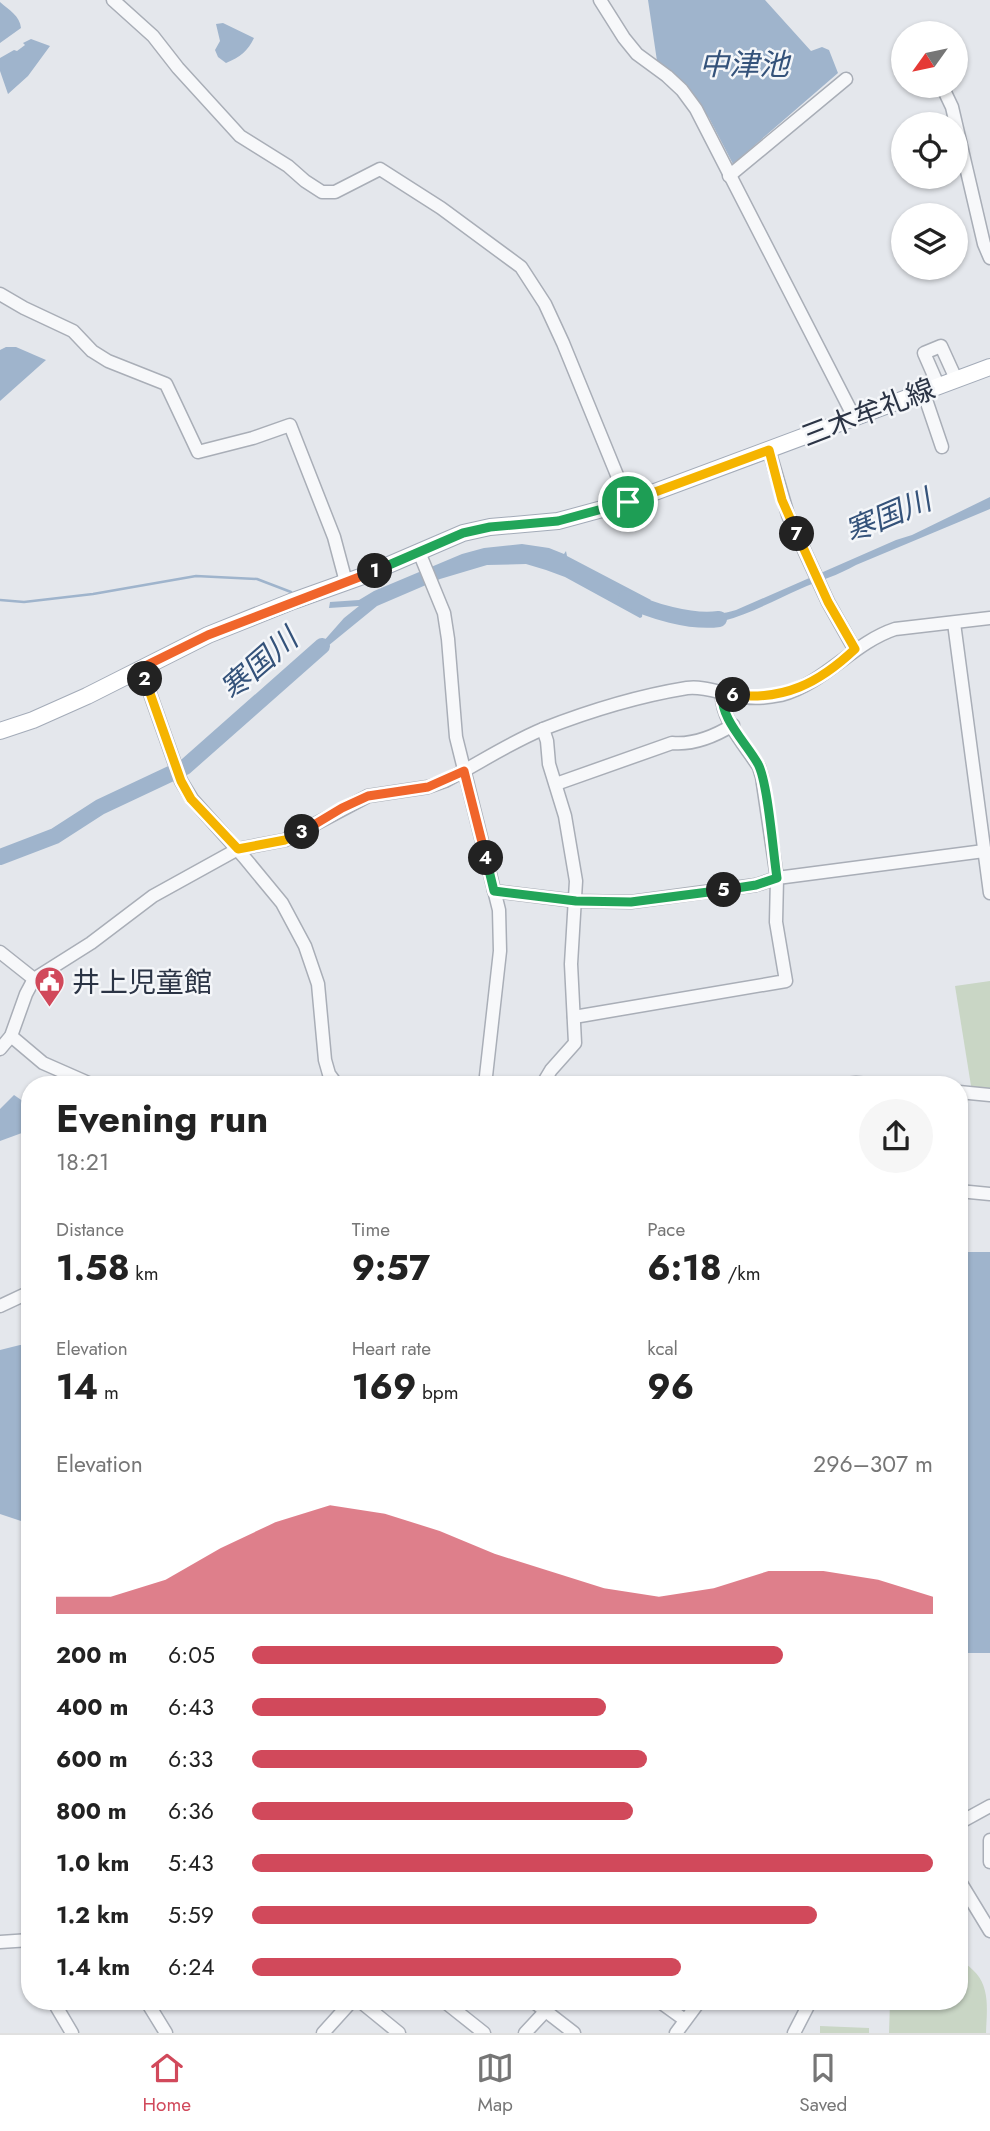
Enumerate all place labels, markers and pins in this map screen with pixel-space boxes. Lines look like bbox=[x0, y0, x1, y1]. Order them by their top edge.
pin bbox=[598, 472, 658, 532]
pin: 7 bbox=[780, 516, 814, 552]
pin: 1 bbox=[358, 554, 392, 588]
pin: 2 bbox=[128, 662, 162, 696]
pin: 6 bbox=[716, 678, 750, 712]
pin: 3 bbox=[284, 814, 320, 850]
pin: 4 bbox=[468, 840, 504, 876]
pin: 5 bbox=[706, 872, 742, 908]
place label: 井上児童館 bbox=[72, 962, 212, 1003]
public building icon: 井上児童館 bbox=[32, 965, 66, 1009]

